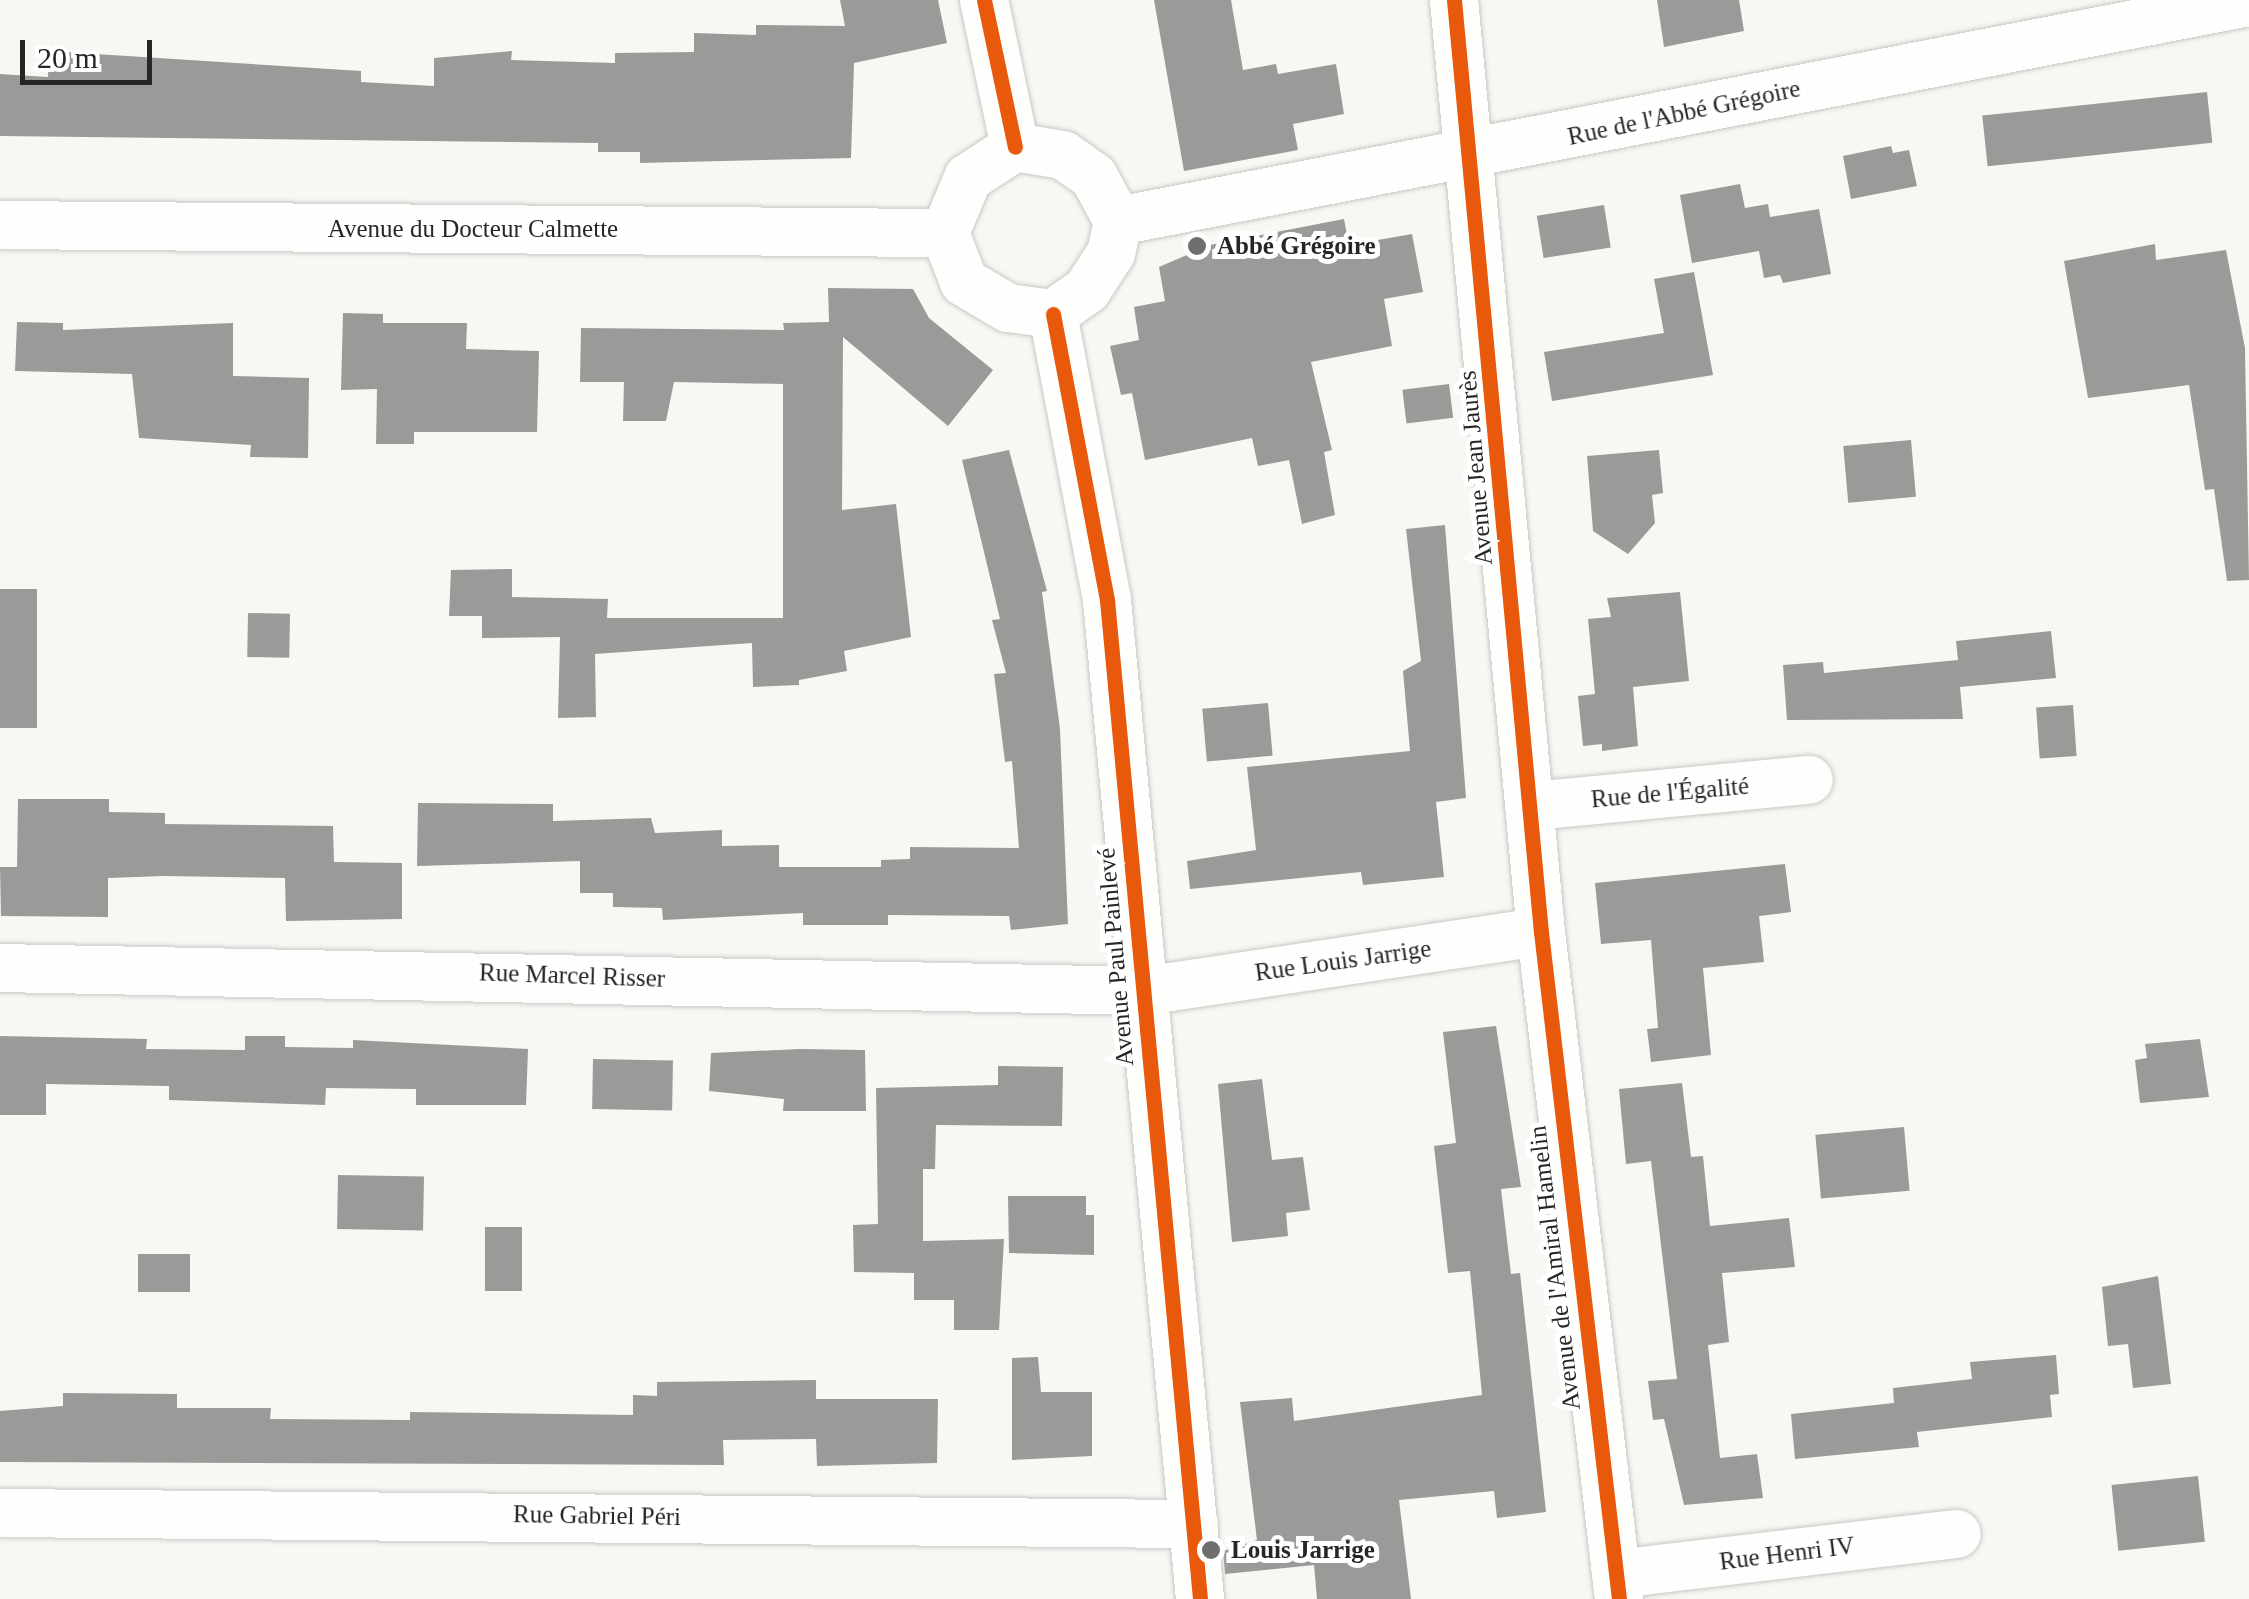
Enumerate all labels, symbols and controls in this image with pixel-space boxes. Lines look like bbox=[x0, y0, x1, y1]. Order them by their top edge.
scale bar bbox=[25, 20, 158, 82]
text: 20 m bbox=[37, 41, 98, 74]
street label: Rue de l'Abbé Grégoire bbox=[1565, 74, 1803, 152]
street label: Avenue du Docteur Calmette bbox=[328, 214, 618, 244]
place label: Abbé Grégoire bbox=[1217, 231, 1376, 261]
marker: Abbé Grégoire bbox=[1186, 235, 1208, 257]
street label: Avenue Jean Jaurès bbox=[1453, 369, 1499, 567]
street label: Rue de l'Égalité bbox=[1590, 771, 1750, 815]
street label: Avenue Paul Painlevé bbox=[1092, 847, 1140, 1067]
street label: Rue Louis Jarrige bbox=[1253, 934, 1433, 988]
street label: Rue Marcel Risser bbox=[479, 958, 665, 994]
street label: Avenue de l'Amiral Hamelin bbox=[1523, 1124, 1587, 1412]
street label: Rue Gabriel Péri bbox=[513, 1500, 681, 1532]
street label: Rue Henri IV bbox=[1718, 1531, 1856, 1577]
place label: Louis Jarrige bbox=[1231, 1535, 1375, 1565]
marker: Louis Jarrige bbox=[1200, 1539, 1222, 1561]

